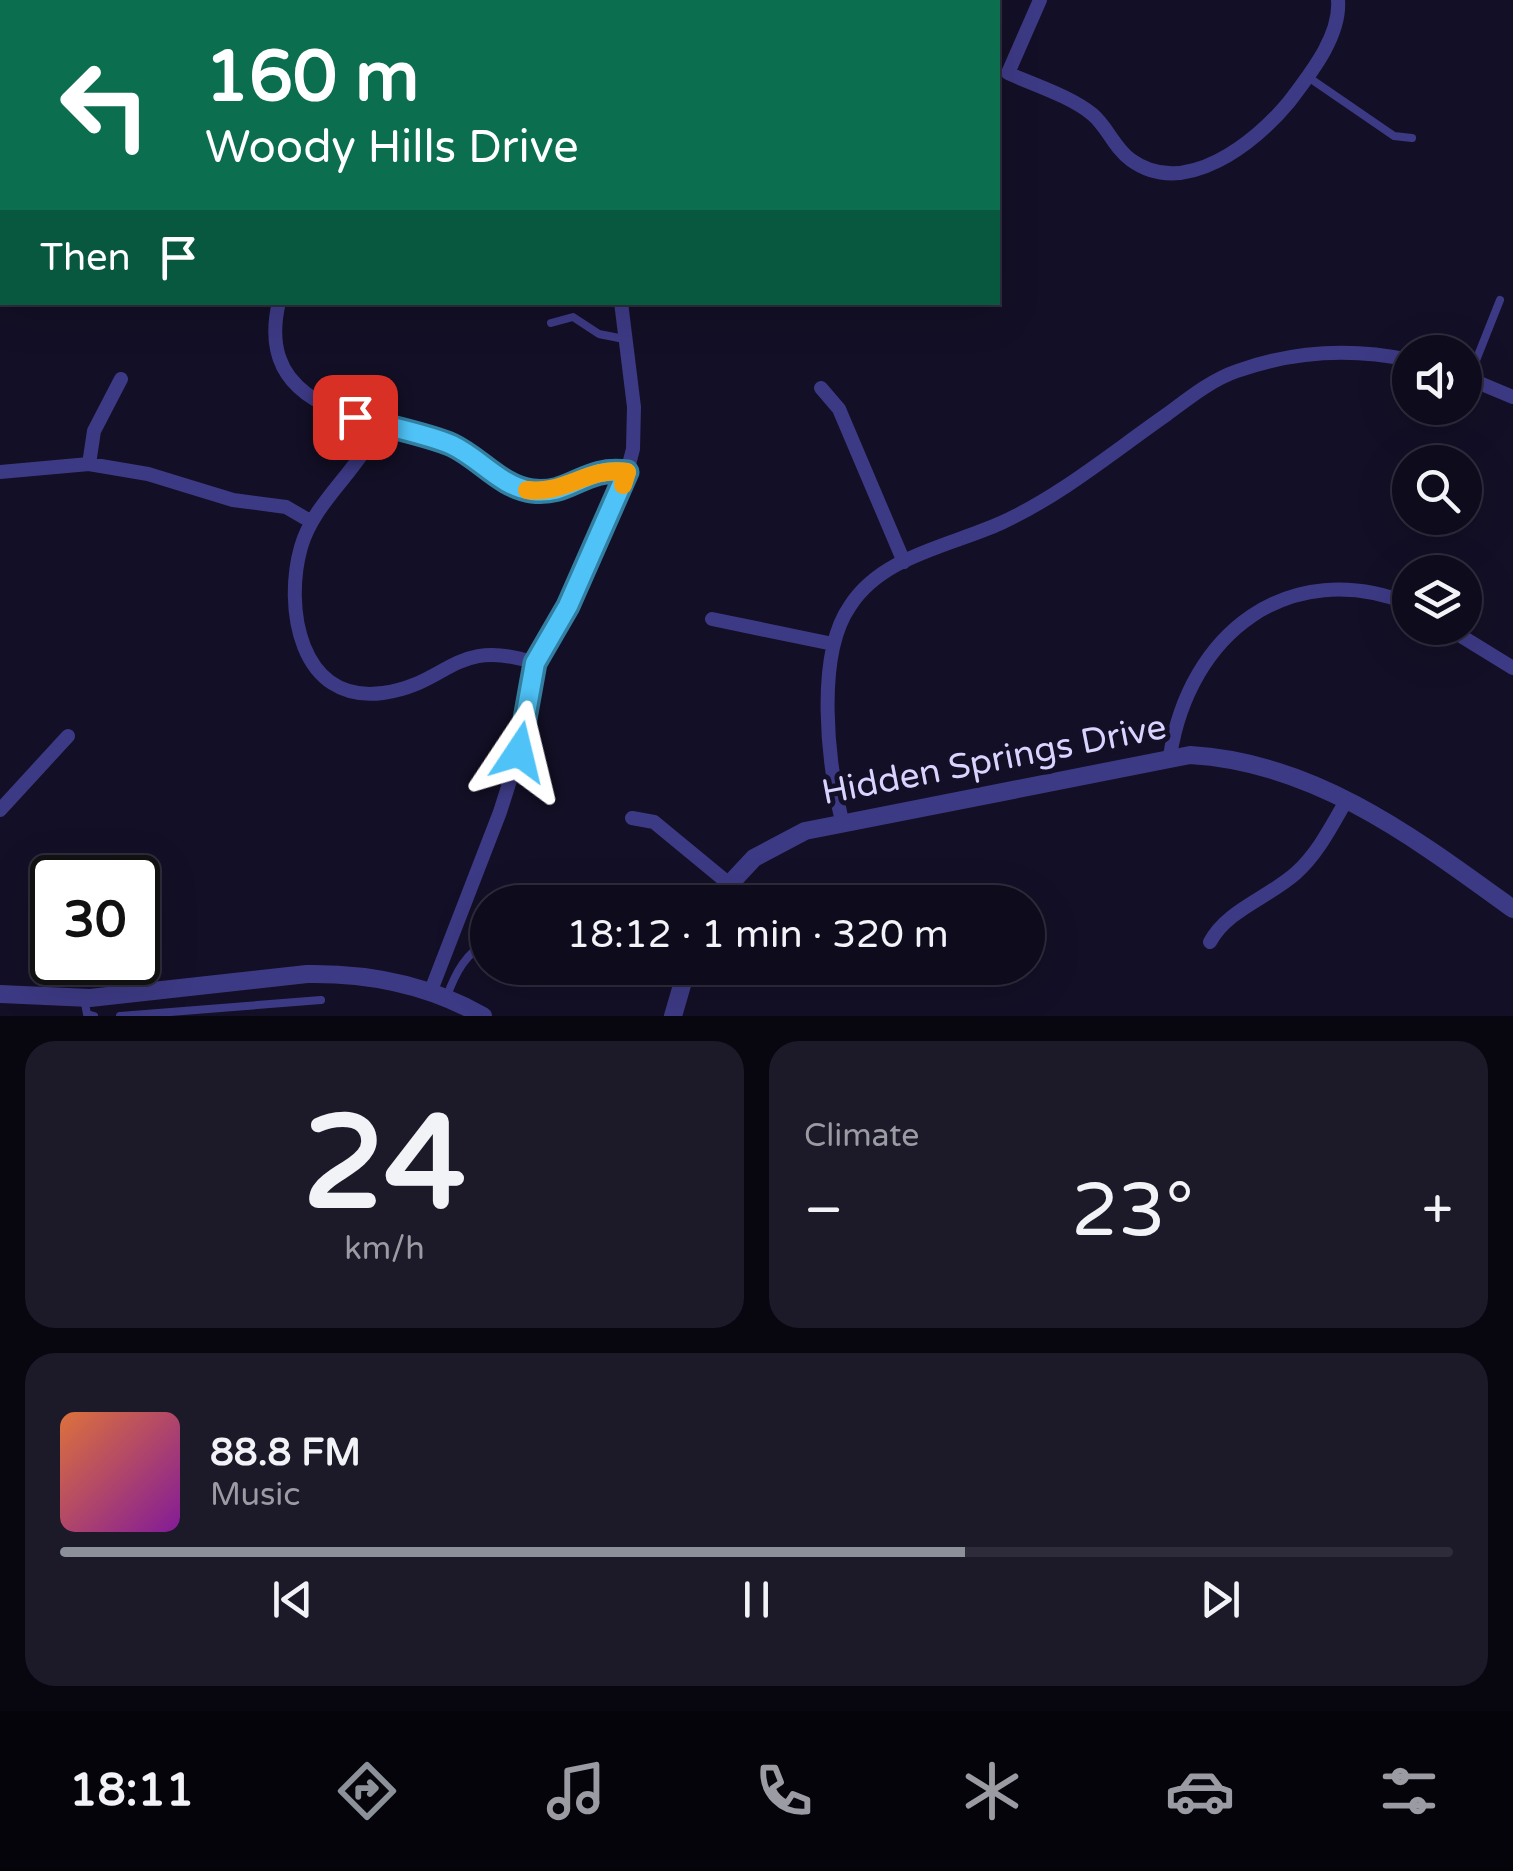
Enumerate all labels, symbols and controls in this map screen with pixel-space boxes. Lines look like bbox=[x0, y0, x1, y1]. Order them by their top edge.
text: 160 m bbox=[205, 36, 419, 120]
icon: left bbox=[40, 40, 170, 170]
text: Woody Hills Drive bbox=[205, 121, 579, 175]
icon: arrive bbox=[151, 230, 206, 285]
text: Then bbox=[40, 235, 131, 281]
map controls bbox=[1392, 335, 1482, 645]
button: sound bbox=[1392, 335, 1482, 425]
pin bbox=[313, 375, 398, 460]
icon: arrive bbox=[328, 390, 383, 445]
button: search bbox=[1392, 445, 1482, 535]
button: layers bbox=[1392, 555, 1482, 645]
position arrow bbox=[467, 700, 571, 804]
street label: Hidden Springs Drive bbox=[818, 706, 1170, 814]
speed limit sign: 30 bbox=[30, 855, 160, 985]
text: 18:12 · 1 min · 320 m bbox=[566, 912, 949, 958]
text: 24 bbox=[303, 1087, 466, 1243]
text: Climate bbox=[804, 1117, 919, 1155]
text: 23° bbox=[1071, 1166, 1194, 1256]
text: − bbox=[804, 1178, 843, 1244]
text: + bbox=[1422, 1178, 1453, 1244]
text: km/h bbox=[344, 1230, 425, 1268]
text: 88.8 FM bbox=[210, 1430, 361, 1476]
text: Music bbox=[210, 1476, 300, 1514]
icon: previous bbox=[265, 1572, 320, 1627]
icon: pause bbox=[729, 1572, 784, 1627]
icon: next bbox=[1193, 1572, 1248, 1627]
icon: directions bbox=[332, 1756, 402, 1826]
icon: music bbox=[541, 1756, 611, 1826]
icon: phone bbox=[749, 1756, 819, 1826]
icon: climate bbox=[957, 1756, 1027, 1826]
icon: car bbox=[1165, 1756, 1235, 1826]
icon: filters bbox=[1374, 1756, 1444, 1826]
text: 18:11 bbox=[69, 1764, 194, 1818]

